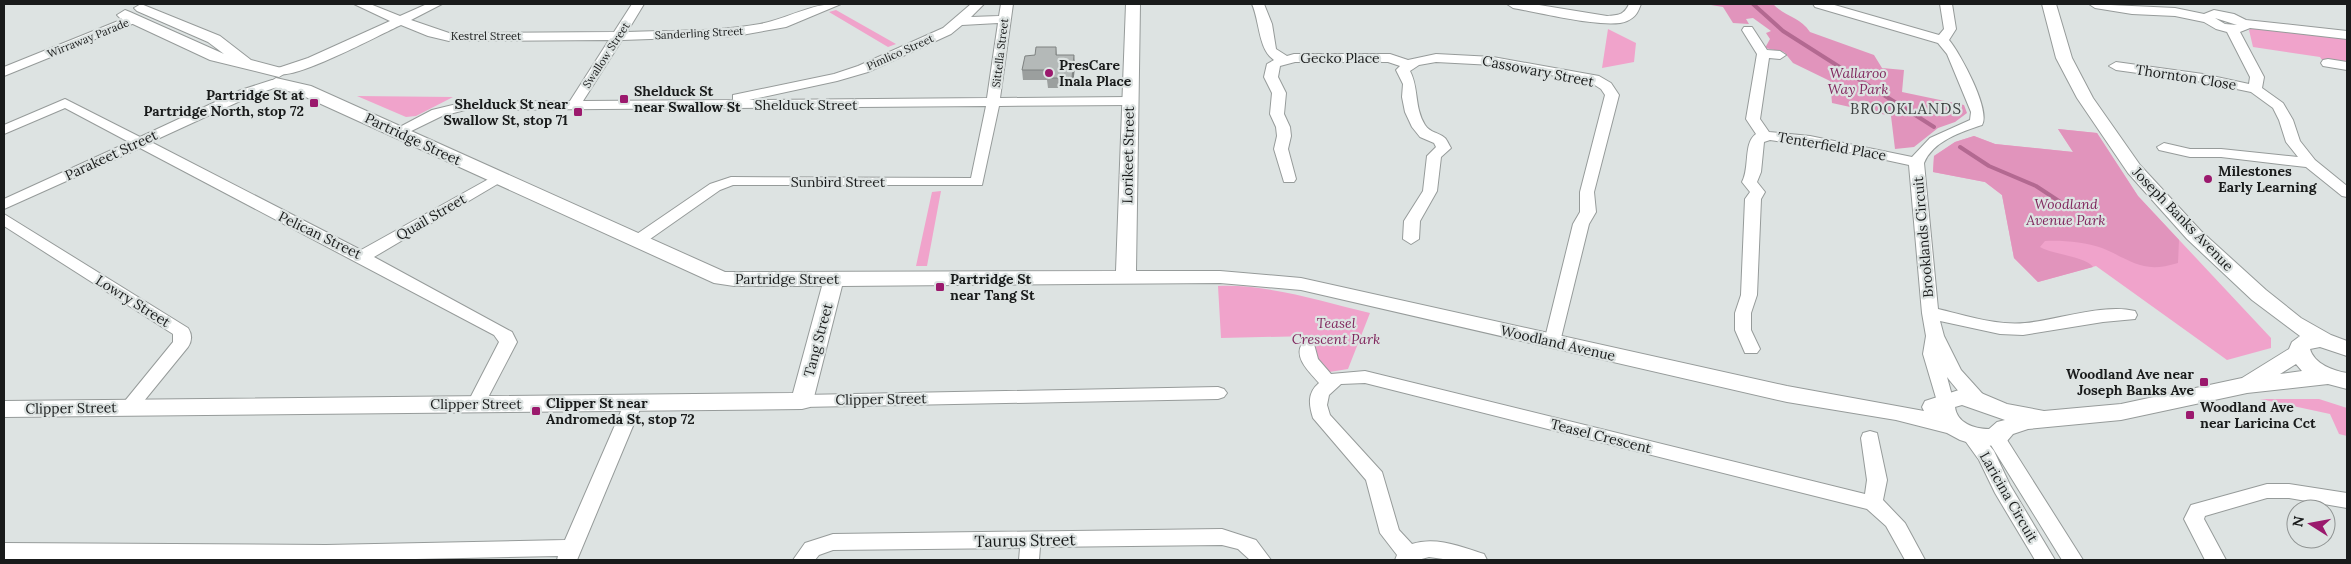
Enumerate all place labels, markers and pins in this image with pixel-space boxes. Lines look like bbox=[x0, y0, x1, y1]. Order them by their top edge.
place label: PresCare Inala Place bbox=[1059, 56, 1132, 90]
marker: PresCare Inala Place bbox=[1043, 67, 1055, 79]
place label: Shelduck St near Swallow St bbox=[634, 82, 741, 116]
place label: Partridge St at Partridge North, stop 72 bbox=[143, 86, 304, 120]
marker: Shelduck St near Swallow St bbox=[618, 93, 630, 105]
place label: Shelduck St near Swallow St, stop 71 bbox=[443, 95, 568, 129]
marker: Partridge St at Partridge North, stop 72 bbox=[308, 97, 320, 109]
marker: Shelduck St near Swallow St, stop 71 bbox=[572, 106, 584, 118]
place label: Milestones Early Learning bbox=[2218, 162, 2318, 196]
marker: Milestones Early Learning bbox=[2202, 173, 2214, 185]
place label: Partridge St near Tang St bbox=[950, 270, 1035, 304]
marker: Partridge St near Tang St bbox=[934, 281, 946, 293]
place label: Woodland Ave near Joseph Banks Ave bbox=[2066, 365, 2194, 399]
marker: Woodland Ave near Joseph Banks Ave bbox=[2198, 376, 2210, 388]
place label: Clipper St near Andromeda St, stop 72 bbox=[546, 394, 695, 428]
place label: Woodland Ave near Laricina Cct bbox=[2200, 398, 2316, 432]
marker: Clipper St near Andromeda St, stop 72 bbox=[530, 405, 542, 417]
marker: Woodland Ave near Laricina Cct bbox=[2184, 409, 2196, 421]

